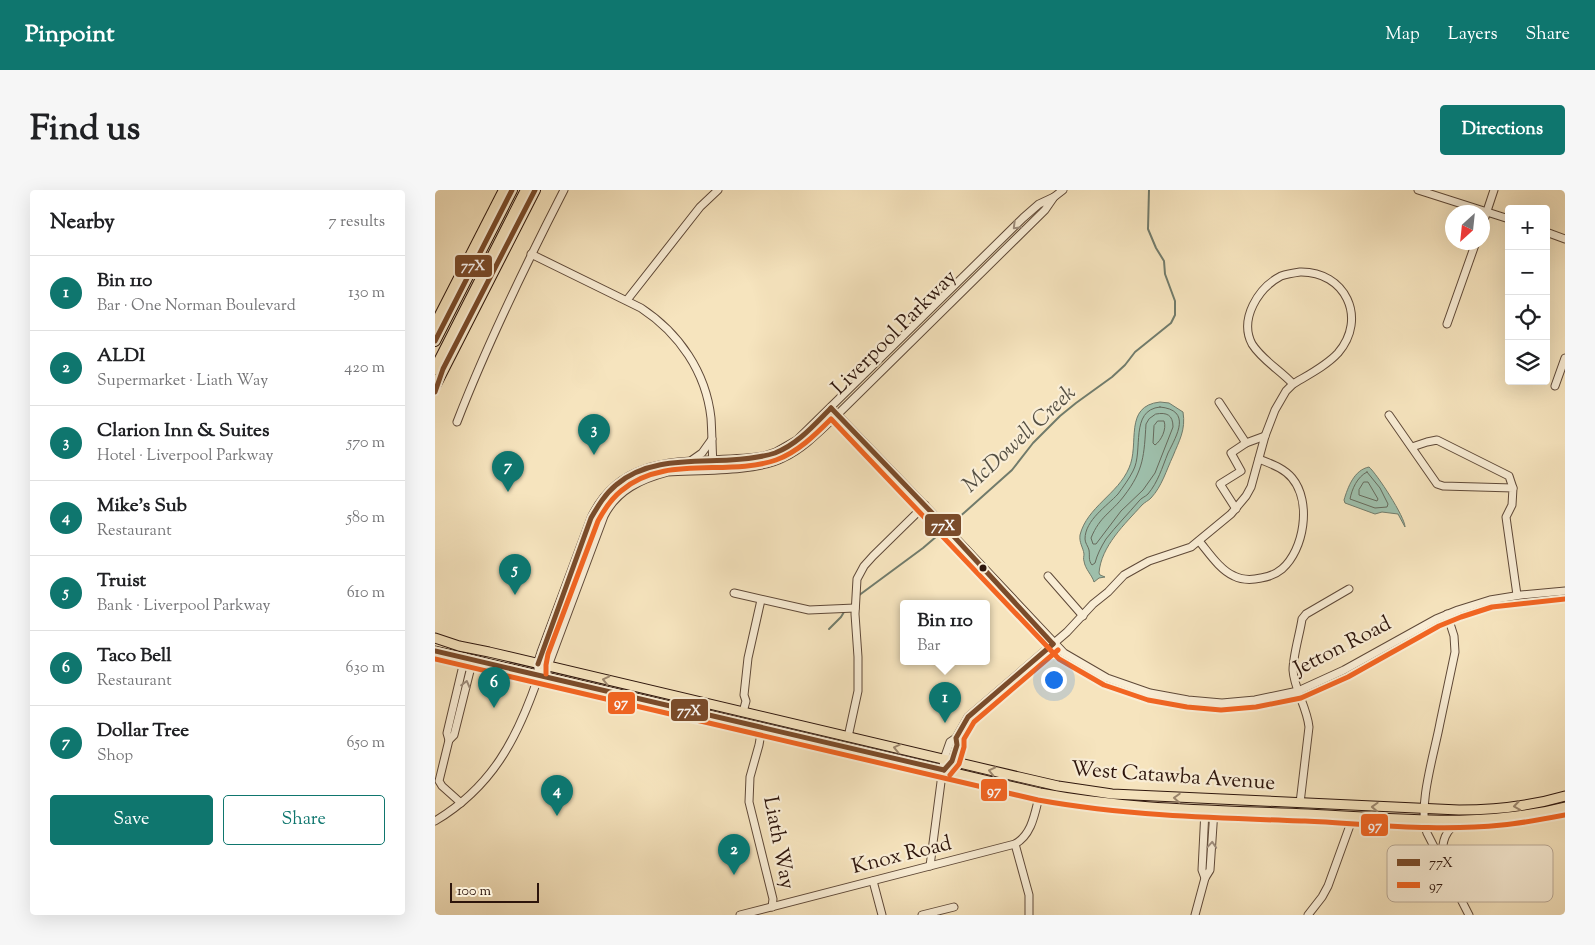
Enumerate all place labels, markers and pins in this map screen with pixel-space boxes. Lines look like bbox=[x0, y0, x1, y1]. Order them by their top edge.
pin: 3 bbox=[578, 414, 610, 455]
pin: 7 bbox=[492, 451, 524, 492]
pin: 5 bbox=[499, 554, 531, 595]
unlabelled marker bbox=[978, 563, 988, 573]
pin: 6 bbox=[478, 667, 510, 708]
pin: 1 bbox=[929, 682, 961, 723]
pin: 4 bbox=[541, 775, 573, 816]
pin: 2 bbox=[718, 834, 750, 875]

